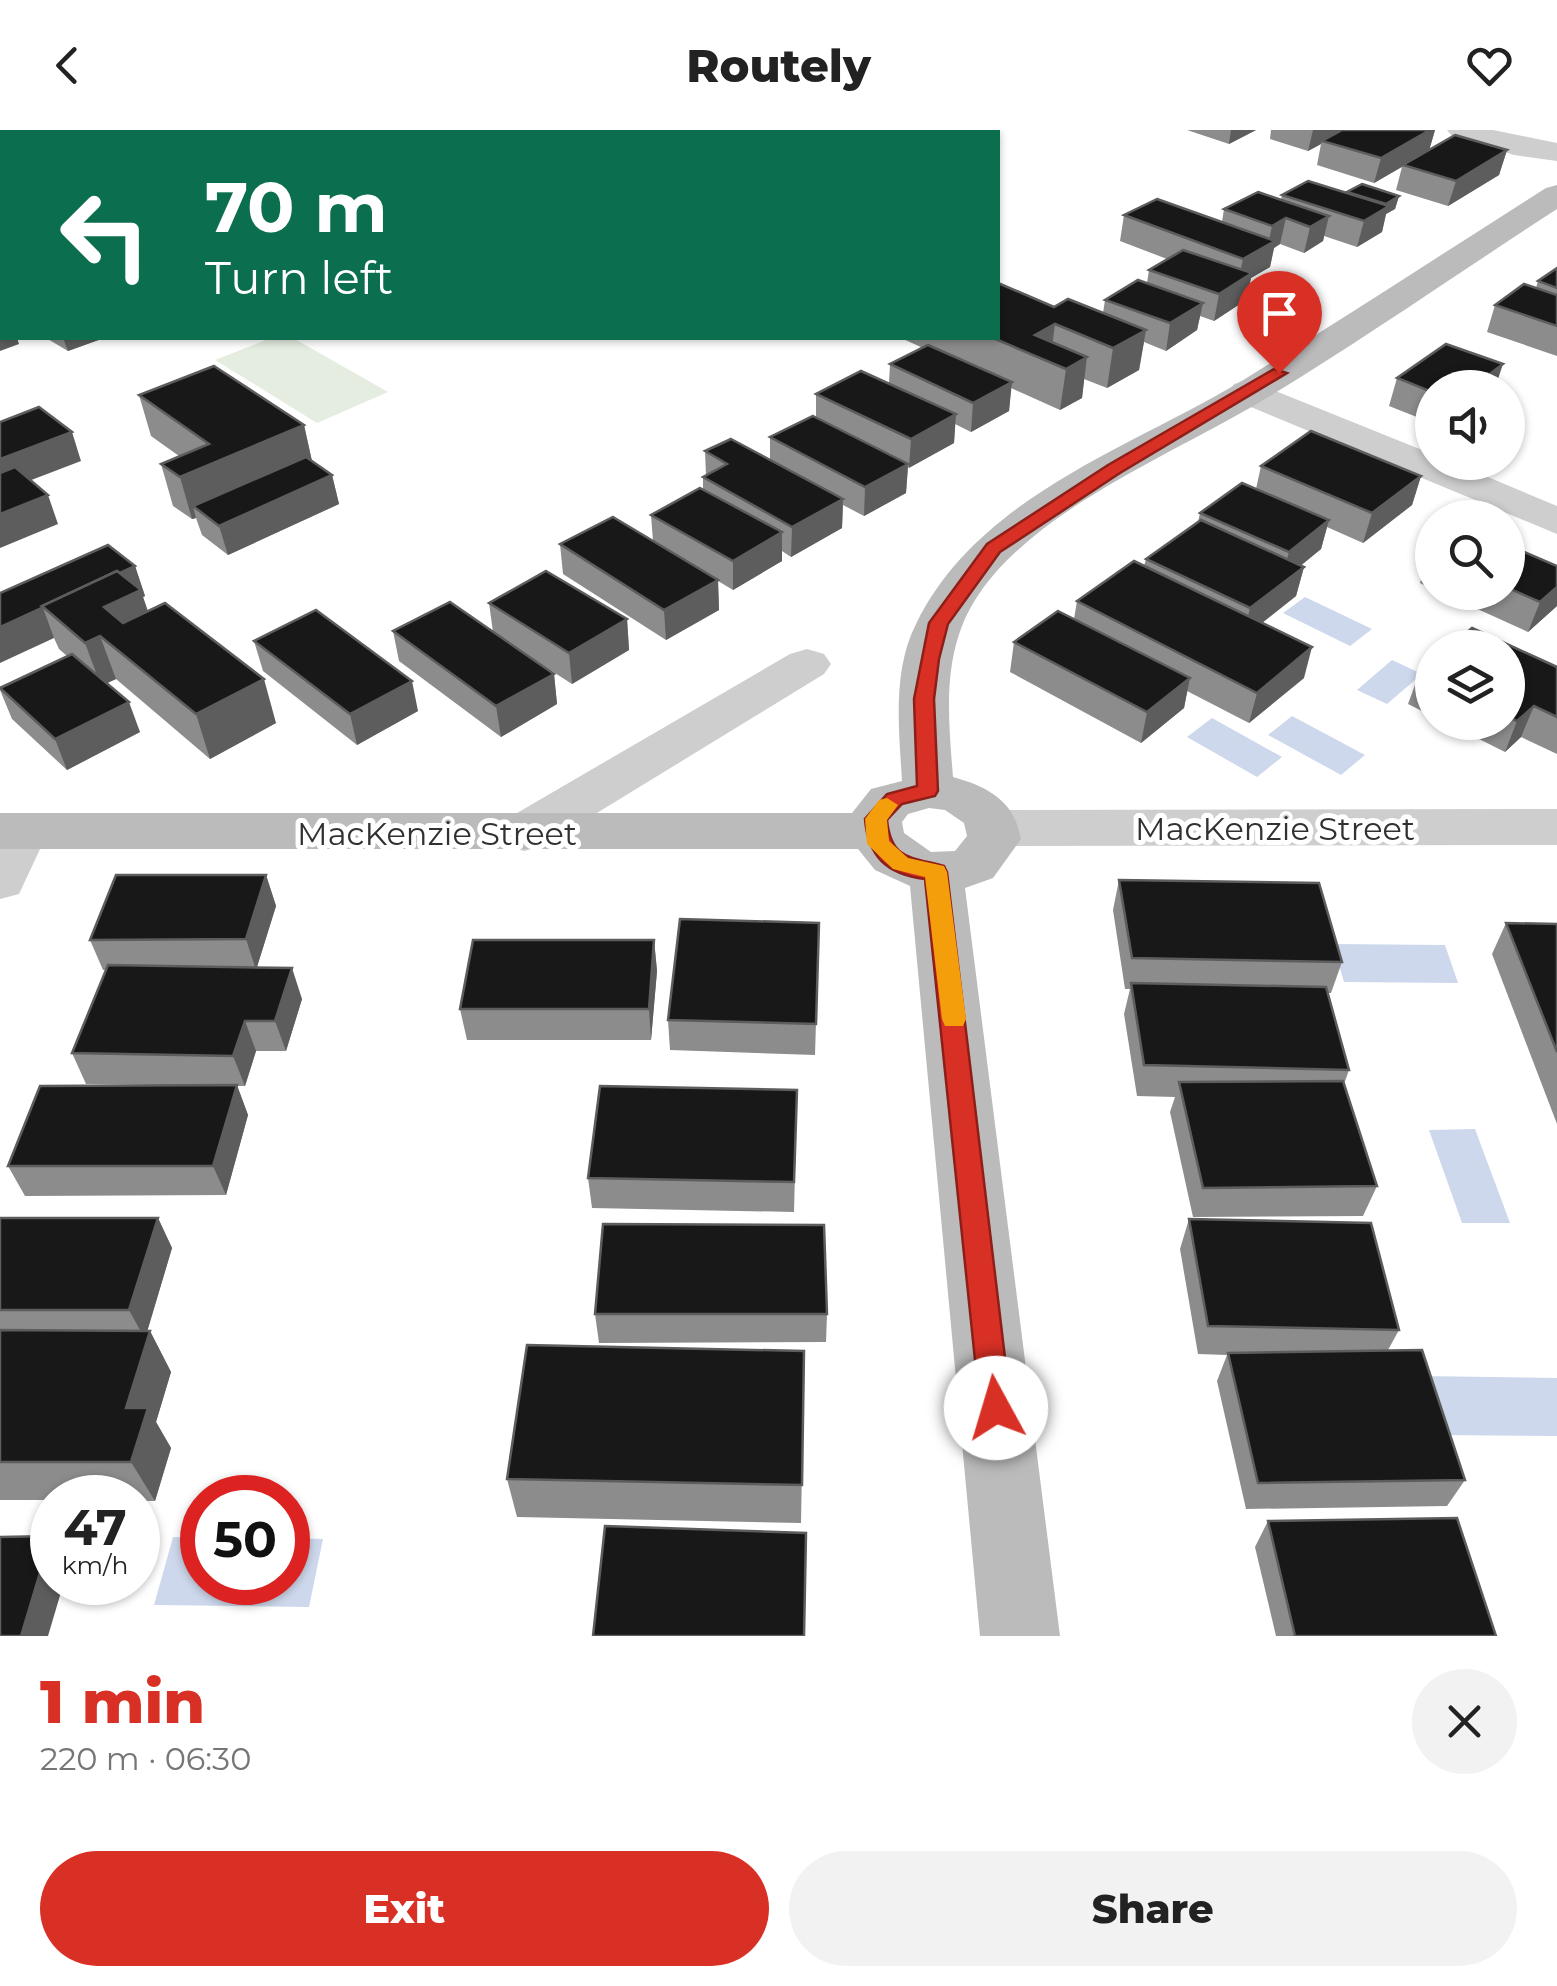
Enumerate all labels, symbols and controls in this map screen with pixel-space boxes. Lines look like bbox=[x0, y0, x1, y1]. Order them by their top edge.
icon: back bbox=[40, 38, 95, 93]
text: Routely bbox=[686, 38, 871, 93]
icon: heart bbox=[1462, 38, 1517, 93]
text: 70 m bbox=[205, 164, 388, 250]
icon: left bbox=[40, 170, 170, 300]
text: Turn left bbox=[205, 250, 393, 305]
pin bbox=[1237, 271, 1322, 374]
icon: arrive bbox=[1252, 286, 1307, 341]
map controls bbox=[1415, 370, 1525, 740]
button: sound bbox=[1415, 370, 1525, 480]
button: search bbox=[1415, 500, 1525, 610]
button: layers bbox=[1415, 630, 1525, 740]
street label: MacKenzie Street bbox=[1135, 809, 1415, 848]
street label: MacKenzie Street bbox=[297, 814, 577, 853]
position arrow bbox=[944, 1356, 1048, 1460]
speed limit sign: 50 bbox=[180, 1475, 310, 1605]
text: 47 bbox=[63, 1497, 127, 1558]
text: km/h bbox=[62, 1550, 128, 1580]
text: 1 min bbox=[40, 1665, 205, 1738]
button: close bbox=[1412, 1669, 1517, 1774]
text: 220 m · 06:30 bbox=[40, 1739, 251, 1778]
button: Exit bbox=[40, 1851, 769, 1966]
button: Share bbox=[789, 1851, 1517, 1966]

